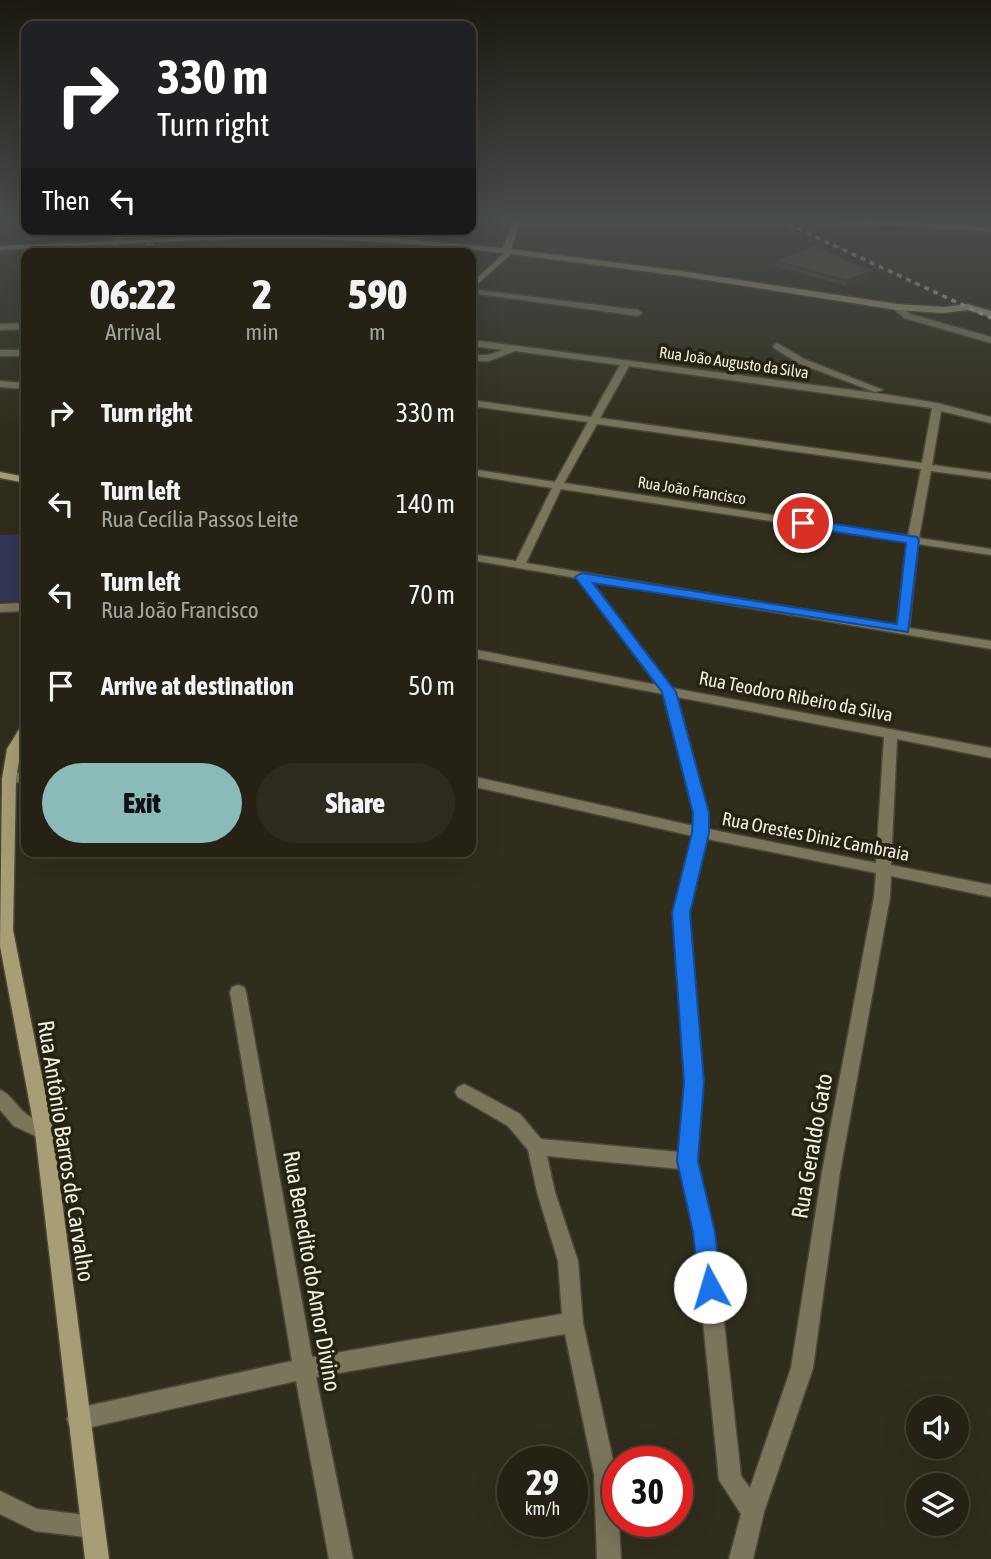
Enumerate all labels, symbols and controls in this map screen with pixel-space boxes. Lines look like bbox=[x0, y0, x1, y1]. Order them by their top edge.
text: 330 m bbox=[157, 48, 268, 104]
icon: right bbox=[42, 49, 133, 140]
text: Turn right bbox=[157, 106, 270, 143]
icon: left bbox=[104, 182, 142, 220]
text: Then bbox=[42, 186, 90, 216]
text: 06:22 bbox=[90, 270, 177, 318]
text: 2 bbox=[252, 270, 272, 318]
text: 590 bbox=[348, 270, 407, 318]
text: Arrival bbox=[105, 319, 161, 345]
text: min bbox=[246, 319, 279, 345]
text: m bbox=[369, 319, 386, 345]
street label: Rua João Augusto da Silva bbox=[658, 343, 810, 382]
icon: right bbox=[42, 394, 80, 432]
text: Turn right bbox=[101, 398, 192, 428]
text: 330 m bbox=[396, 398, 455, 428]
street label: Rua João Francisco bbox=[636, 473, 748, 507]
text: Turn left bbox=[101, 476, 181, 506]
icon: left bbox=[42, 485, 80, 523]
text: 140 m bbox=[396, 489, 455, 519]
pin bbox=[773, 493, 833, 553]
icon: arrive bbox=[784, 504, 822, 542]
text: Rua Cecília Passos Leite bbox=[101, 506, 298, 532]
text: Turn left bbox=[101, 567, 181, 597]
icon: left bbox=[42, 576, 80, 614]
text: 70 m bbox=[408, 580, 455, 610]
text: Rua João Francisco bbox=[101, 597, 259, 623]
street label: Rua Teodoro Ribeiro da Silva bbox=[697, 666, 895, 726]
icon: arrive bbox=[42, 667, 80, 705]
text: Arrive at destination bbox=[101, 671, 294, 701]
text: 50 m bbox=[408, 671, 455, 701]
button: Exit bbox=[42, 763, 242, 843]
button: Share bbox=[256, 763, 455, 843]
street label: Rua Orestes Diniz Cambraia bbox=[720, 807, 912, 865]
street label: Rua Antônio Barros de Carvalho bbox=[33, 1019, 99, 1283]
street label: Rua Geraldo Gato bbox=[786, 1071, 838, 1221]
street label: Rua Benedito do Amor Divino bbox=[278, 1149, 346, 1393]
position arrow bbox=[673, 1250, 747, 1324]
map controls bbox=[906, 1396, 969, 1536]
button: sound bbox=[906, 1396, 969, 1459]
speed limit sign: 30 bbox=[602, 1446, 693, 1537]
text: 29 bbox=[526, 1462, 559, 1502]
button: layers bbox=[906, 1473, 969, 1536]
text: km/h bbox=[525, 1498, 560, 1519]

